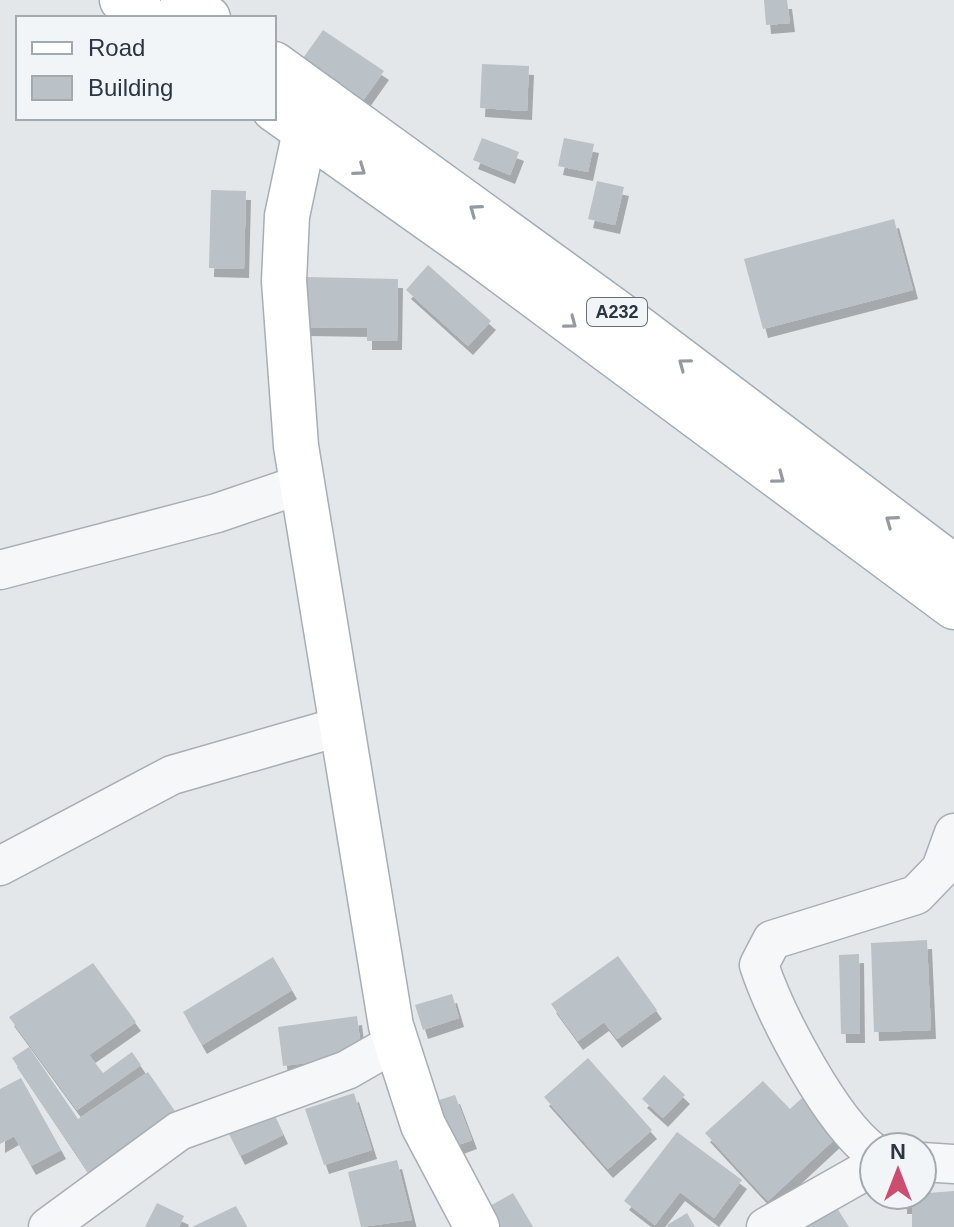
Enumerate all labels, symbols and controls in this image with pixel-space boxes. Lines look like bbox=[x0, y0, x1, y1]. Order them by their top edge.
legend bbox=[16, 16, 276, 120]
text: Road bbox=[88, 34, 145, 61]
text: Building bbox=[88, 74, 173, 101]
one-way arrow bbox=[352, 160, 366, 175]
one-way arrow bbox=[469, 205, 483, 219]
road number: A232 bbox=[587, 298, 647, 326]
one-way arrow bbox=[562, 313, 577, 327]
one-way arrow bbox=[678, 359, 693, 373]
one-way arrow bbox=[770, 469, 785, 483]
one-way arrow bbox=[885, 516, 900, 531]
north arrow bbox=[858, 1131, 938, 1211]
text: N bbox=[890, 1139, 906, 1164]

